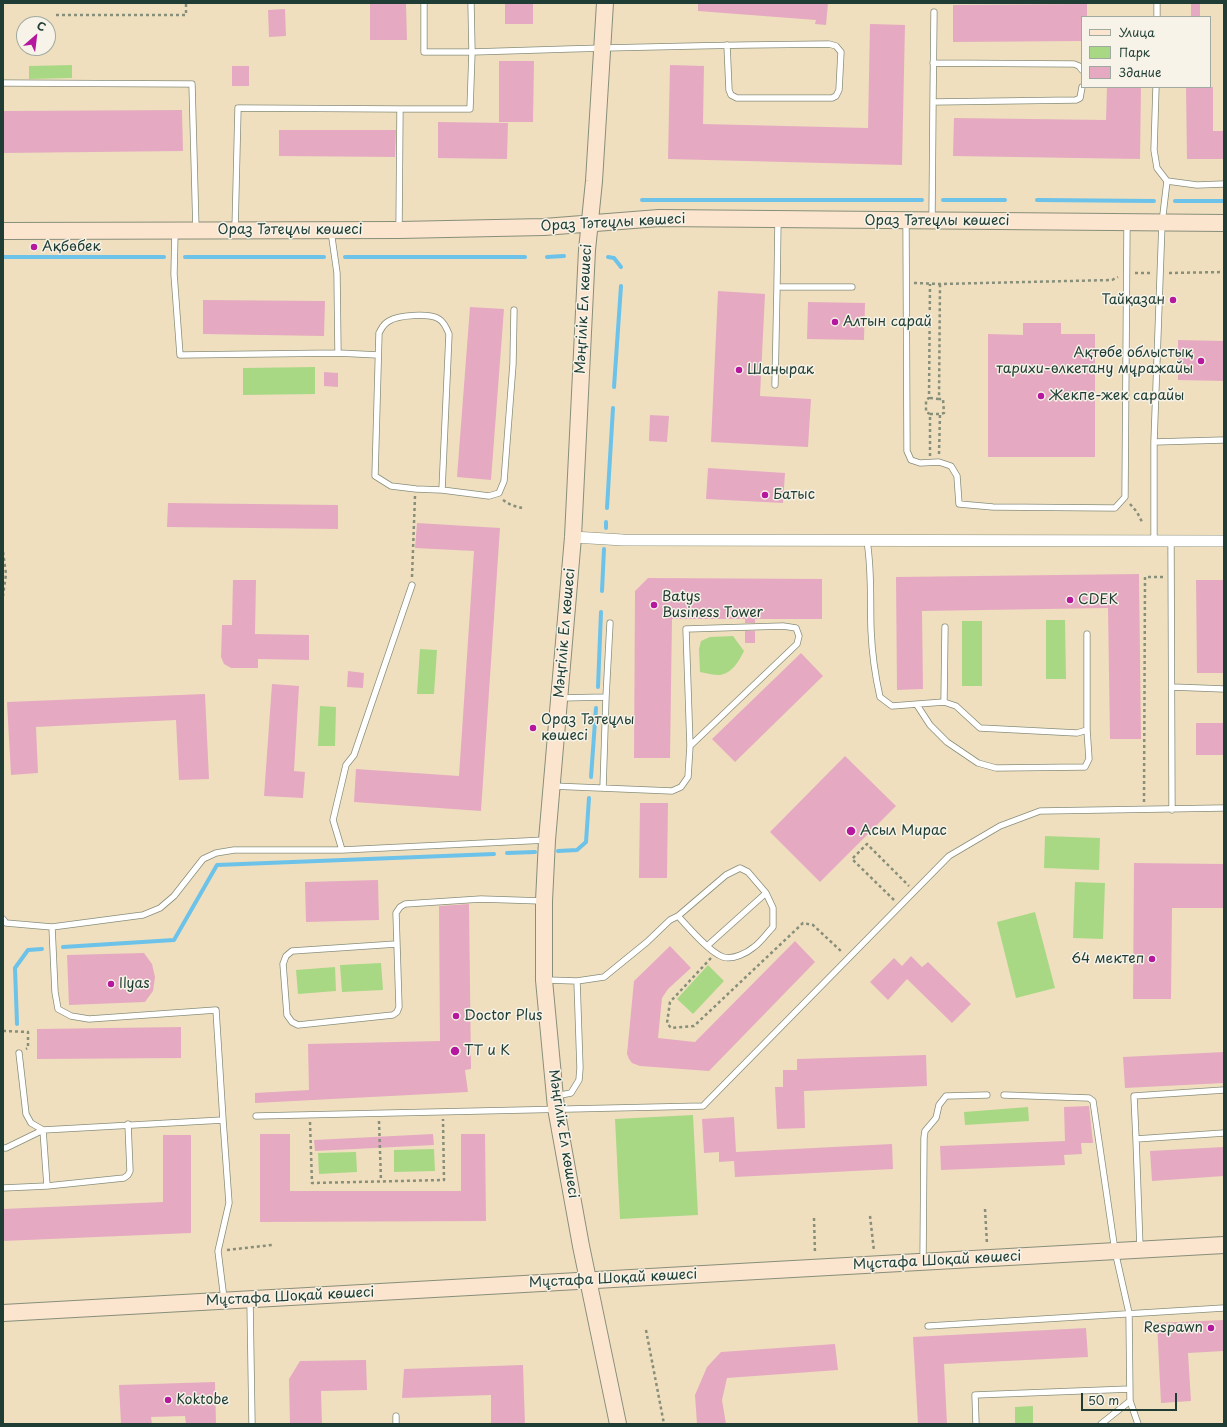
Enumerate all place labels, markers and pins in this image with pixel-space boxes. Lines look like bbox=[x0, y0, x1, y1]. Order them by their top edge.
place label: Ақбөбек bbox=[42, 239, 101, 255]
marker: Ақбөбек bbox=[29, 242, 39, 252]
place label: Тайқазан bbox=[1101, 292, 1165, 308]
marker: Тайқазан bbox=[1168, 295, 1178, 305]
place label: Алтын сарай bbox=[843, 314, 932, 330]
marker: Алтын сарай bbox=[830, 317, 840, 327]
place label: Ақтөбе облыстық тарихи-өлкетану мұражайы bbox=[996, 345, 1193, 378]
marker: Ақтөбе облыстық тарихи-өлкетану мұражайы bbox=[1196, 356, 1206, 366]
place label: Шанырак bbox=[747, 362, 814, 378]
marker: Шанырак bbox=[734, 365, 744, 375]
place label: Жекпе-жек сарайы bbox=[1049, 388, 1184, 404]
marker: Жекпе-жек сарайы bbox=[1036, 391, 1046, 401]
place label: Батыс bbox=[773, 487, 815, 503]
marker: Батыс bbox=[760, 490, 770, 500]
place label: Batys Business Tower bbox=[662, 589, 763, 622]
place label: CDEK bbox=[1078, 592, 1118, 608]
marker: CDEK bbox=[1065, 595, 1075, 605]
marker: Batys Business Tower bbox=[649, 600, 659, 610]
place label: Ораз Тәтеұлы көшесі bbox=[541, 712, 635, 744]
marker: Ораз Тәтеұлы көшесі bbox=[528, 723, 538, 733]
place label: Асыл Мирас bbox=[860, 823, 947, 839]
marker: Асыл Мирас bbox=[845, 825, 857, 837]
place label: 64 мектеп bbox=[1071, 951, 1144, 967]
marker: 64 мектеп bbox=[1147, 954, 1157, 964]
place label: Ilyas bbox=[119, 976, 150, 992]
marker: Ilyas bbox=[106, 979, 116, 989]
place label: Doctor Plus bbox=[464, 1008, 542, 1024]
marker: Doctor Plus bbox=[451, 1011, 461, 1021]
place label: ТТ и К bbox=[464, 1043, 510, 1059]
marker: ТТ и К bbox=[449, 1045, 461, 1057]
place label: Respawn bbox=[1143, 1320, 1203, 1336]
marker: Respawn bbox=[1206, 1323, 1216, 1333]
place label: Koktobe bbox=[176, 1392, 229, 1408]
marker: Koktobe bbox=[163, 1395, 173, 1405]

